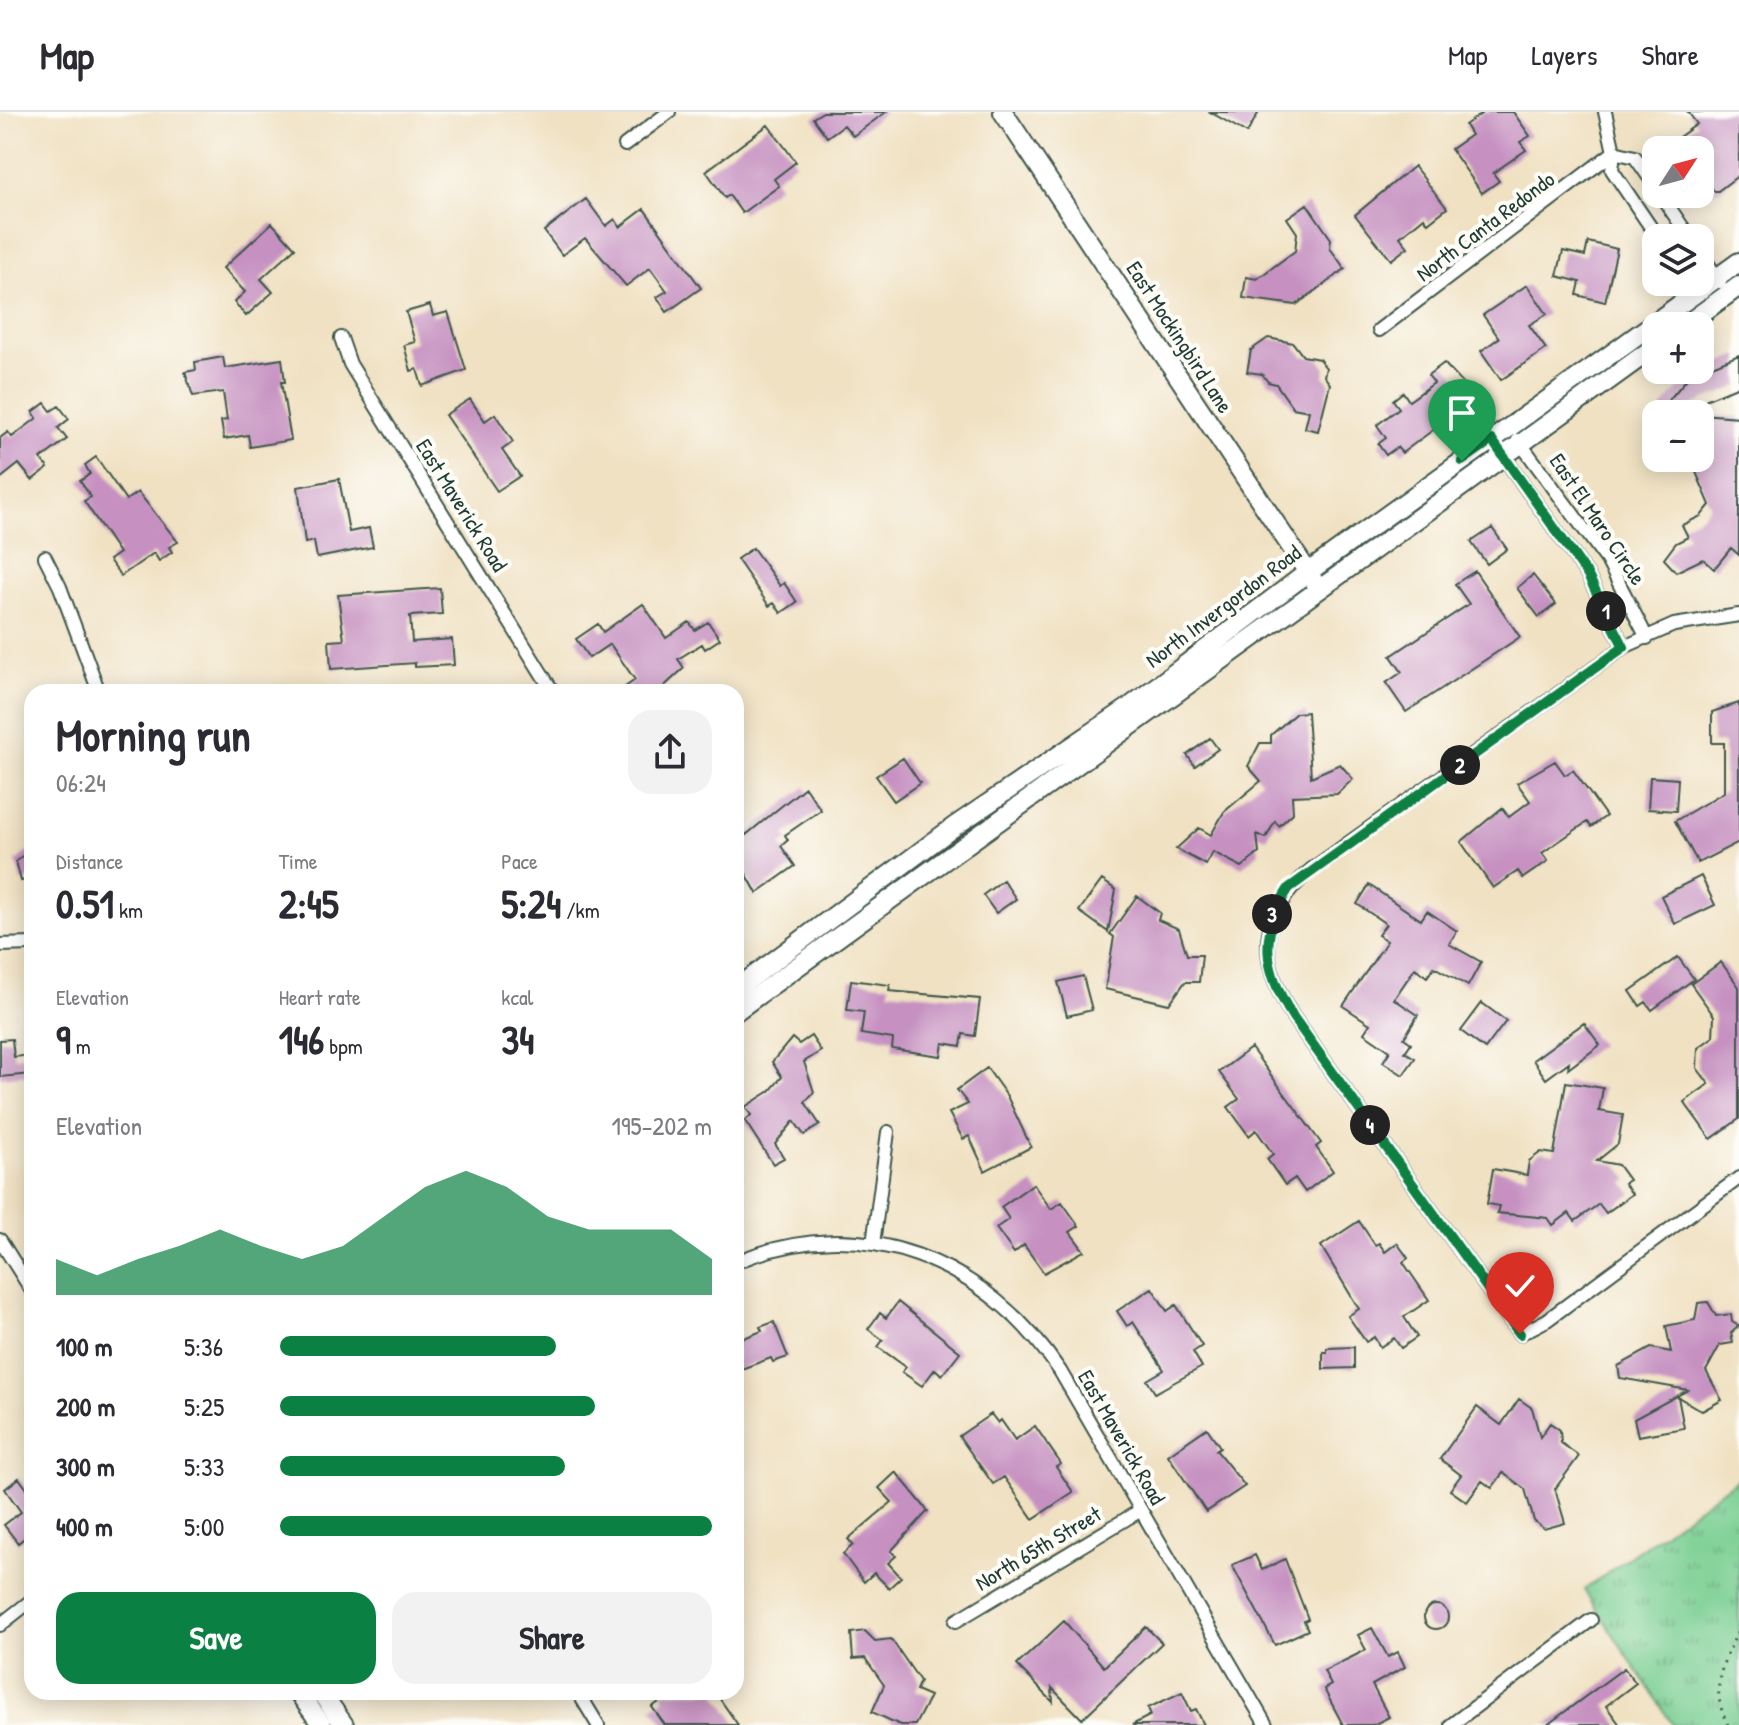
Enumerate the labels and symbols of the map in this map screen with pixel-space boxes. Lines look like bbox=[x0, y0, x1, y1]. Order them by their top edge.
north arrow bbox=[1642, 136, 1714, 208]
street label: North Canta Redondo bbox=[1410, 164, 1561, 288]
street label: East Mockingbird Lane bbox=[1120, 255, 1240, 419]
pin bbox=[1428, 379, 1496, 461]
street label: East Maverick Road bbox=[409, 433, 515, 577]
street label: East El Maro Circle bbox=[1543, 447, 1653, 591]
street label: North Invergordon Road bbox=[1139, 537, 1307, 674]
pin: 1 bbox=[1586, 591, 1626, 631]
pin: 2 bbox=[1440, 745, 1480, 785]
pin: 3 bbox=[1252, 894, 1292, 934]
pin: 4 bbox=[1350, 1105, 1390, 1145]
pin bbox=[1486, 1252, 1554, 1334]
street label: East Maverick Road bbox=[1071, 1364, 1173, 1510]
street label: North 65th Street bbox=[969, 1498, 1107, 1597]

